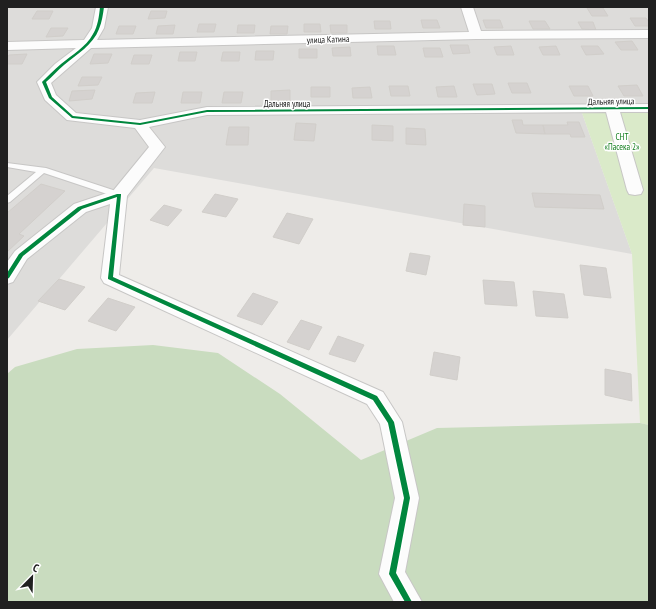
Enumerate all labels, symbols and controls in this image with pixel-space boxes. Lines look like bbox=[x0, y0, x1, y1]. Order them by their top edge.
street label: улица Катина bbox=[306, 33, 350, 45]
street label: Дальняя улица bbox=[588, 95, 635, 107]
street label: Дальняя улица bbox=[264, 98, 311, 109]
park label: СНТ «Пасека 2» bbox=[604, 131, 640, 152]
north arrow bbox=[12, 557, 52, 597]
text: С bbox=[31, 560, 41, 575]

